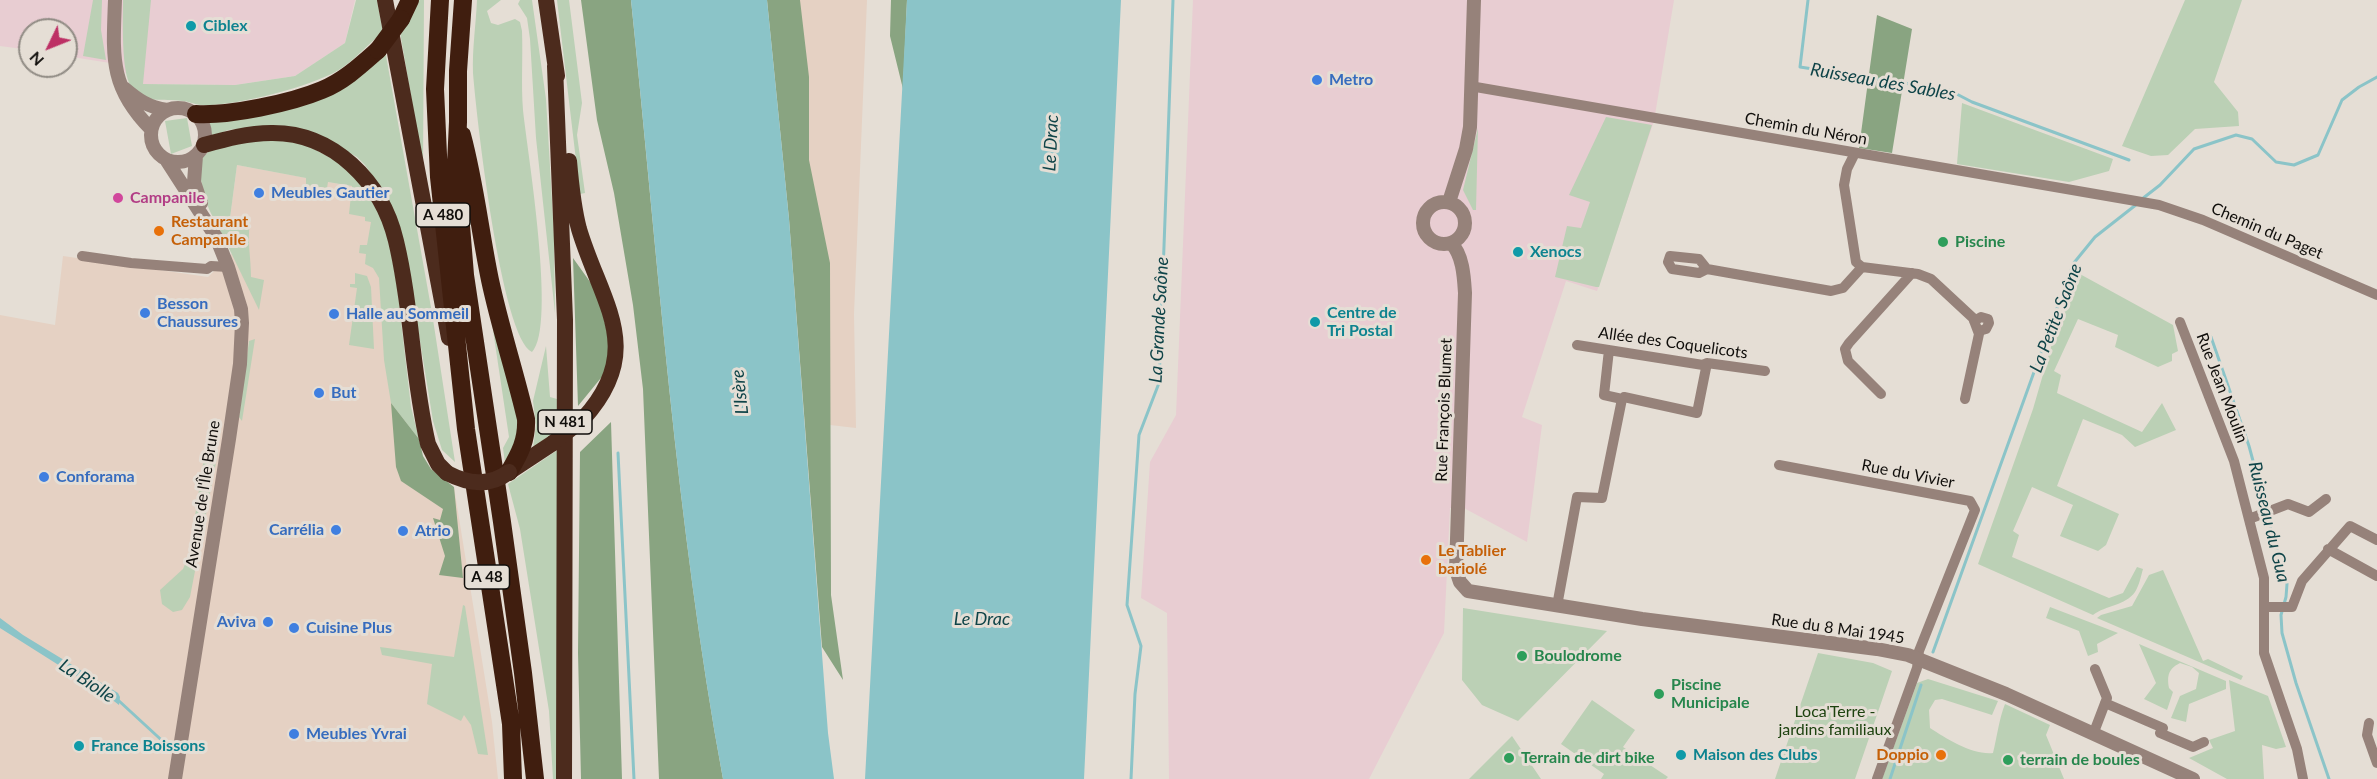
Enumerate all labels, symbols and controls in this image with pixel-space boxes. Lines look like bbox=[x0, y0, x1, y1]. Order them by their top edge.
place label: Ciblex bbox=[203, 16, 247, 36]
north arrow bbox=[18, 18, 78, 78]
marker: Ciblex bbox=[184, 19, 198, 33]
text: N bbox=[25, 48, 47, 70]
water label: Ruisseau des Sables bbox=[1809, 59, 1957, 105]
place label: Metro bbox=[1329, 70, 1373, 90]
marker: Metro bbox=[1310, 73, 1324, 87]
street label: Chemin du Néron bbox=[1743, 109, 1869, 149]
water label: Le Drac bbox=[1039, 114, 1063, 172]
place label: Meubles Gautier bbox=[271, 183, 390, 203]
marker: Meubles Gautier bbox=[252, 186, 266, 200]
place label: Campanile bbox=[130, 188, 205, 208]
marker: Campanile bbox=[111, 191, 125, 205]
street label: Chemin du Paget bbox=[2208, 199, 2326, 263]
road number: A 480 bbox=[416, 203, 470, 227]
place label: Restaurant Campanile bbox=[171, 212, 248, 250]
marker: Restaurant Campanile bbox=[152, 224, 166, 238]
place label: Piscine bbox=[1955, 232, 2005, 252]
marker: Piscine bbox=[1936, 235, 1950, 249]
place label: Xenocs bbox=[1530, 242, 1582, 262]
marker: Xenocs bbox=[1511, 245, 1525, 259]
water label: La Grande Saône bbox=[1145, 256, 1173, 384]
water label: La Petite Saône bbox=[2025, 260, 2087, 376]
place label: Besson Chaussures bbox=[157, 294, 238, 332]
place label: Centre de Tri Postal bbox=[1327, 303, 1397, 341]
place label: Halle au Sommeil bbox=[346, 304, 469, 324]
marker: Besson Chaussures bbox=[138, 306, 152, 320]
marker: Halle au Sommeil bbox=[327, 307, 341, 321]
marker: Centre de Tri Postal bbox=[1308, 315, 1322, 329]
street label: Allée des Coquelicots bbox=[1597, 323, 1749, 363]
street label: Rue Jean Moulin bbox=[2192, 330, 2252, 446]
street label: Rue François Blumet bbox=[1432, 338, 1456, 482]
water label: L'Isère bbox=[727, 368, 753, 416]
place label: But bbox=[331, 383, 356, 403]
marker: But bbox=[312, 386, 326, 400]
road number: N 481 bbox=[538, 410, 592, 434]
street label: Avenue de l'Île Brune bbox=[182, 419, 224, 569]
street label: Rue du Vivier bbox=[1860, 456, 1956, 492]
water label: Ruisseau du Gua bbox=[2244, 459, 2294, 585]
place label: Conforama bbox=[56, 467, 135, 487]
marker: Conforama bbox=[37, 470, 51, 484]
place label: Carrélia bbox=[269, 520, 324, 540]
place label: Atrio bbox=[415, 521, 451, 541]
marker: Carrélia bbox=[329, 523, 343, 537]
marker: Atrio bbox=[396, 524, 410, 538]
place label: Le Tablier bariolé bbox=[1438, 541, 1506, 579]
marker: Le Tablier bariolé bbox=[1419, 553, 1433, 567]
road number: A 48 bbox=[464, 565, 510, 589]
water label: Le Drac bbox=[954, 608, 1010, 630]
street label: Rue du 8 Mai 1945 bbox=[1770, 610, 1906, 648]
place label: Aviva bbox=[217, 612, 256, 632]
marker: Aviva bbox=[261, 615, 275, 629]
place label: Cuisine Plus bbox=[306, 618, 392, 638]
marker: Cuisine Plus bbox=[287, 621, 301, 635]
place label: Boulodrome bbox=[1534, 646, 1622, 666]
marker: Boulodrome bbox=[1515, 649, 1529, 663]
water label: La Biolle bbox=[55, 655, 119, 707]
place label: Piscine Municipale bbox=[1671, 675, 1750, 713]
marker: Piscine Municipale bbox=[1652, 687, 1666, 701]
park label: Loca'Terre - jardins familiaux bbox=[1778, 702, 1892, 740]
place label: Meubles Yvrai bbox=[306, 724, 407, 744]
marker: Meubles Yvrai bbox=[287, 727, 301, 741]
place label: France Boissons bbox=[91, 736, 205, 756]
marker: France Boissons bbox=[72, 739, 86, 753]
place label: Maison des Clubs bbox=[1693, 745, 1817, 765]
place label: Doppio bbox=[1876, 745, 1929, 765]
place label: Terrain de dirt bike bbox=[1521, 748, 1654, 768]
marker: Maison des Clubs bbox=[1674, 748, 1688, 762]
marker: Doppio bbox=[1934, 748, 1948, 762]
place label: terrain de boules bbox=[2020, 750, 2140, 770]
marker: Terrain de dirt bike bbox=[1502, 751, 1516, 765]
marker: terrain de boules bbox=[2001, 753, 2015, 767]

